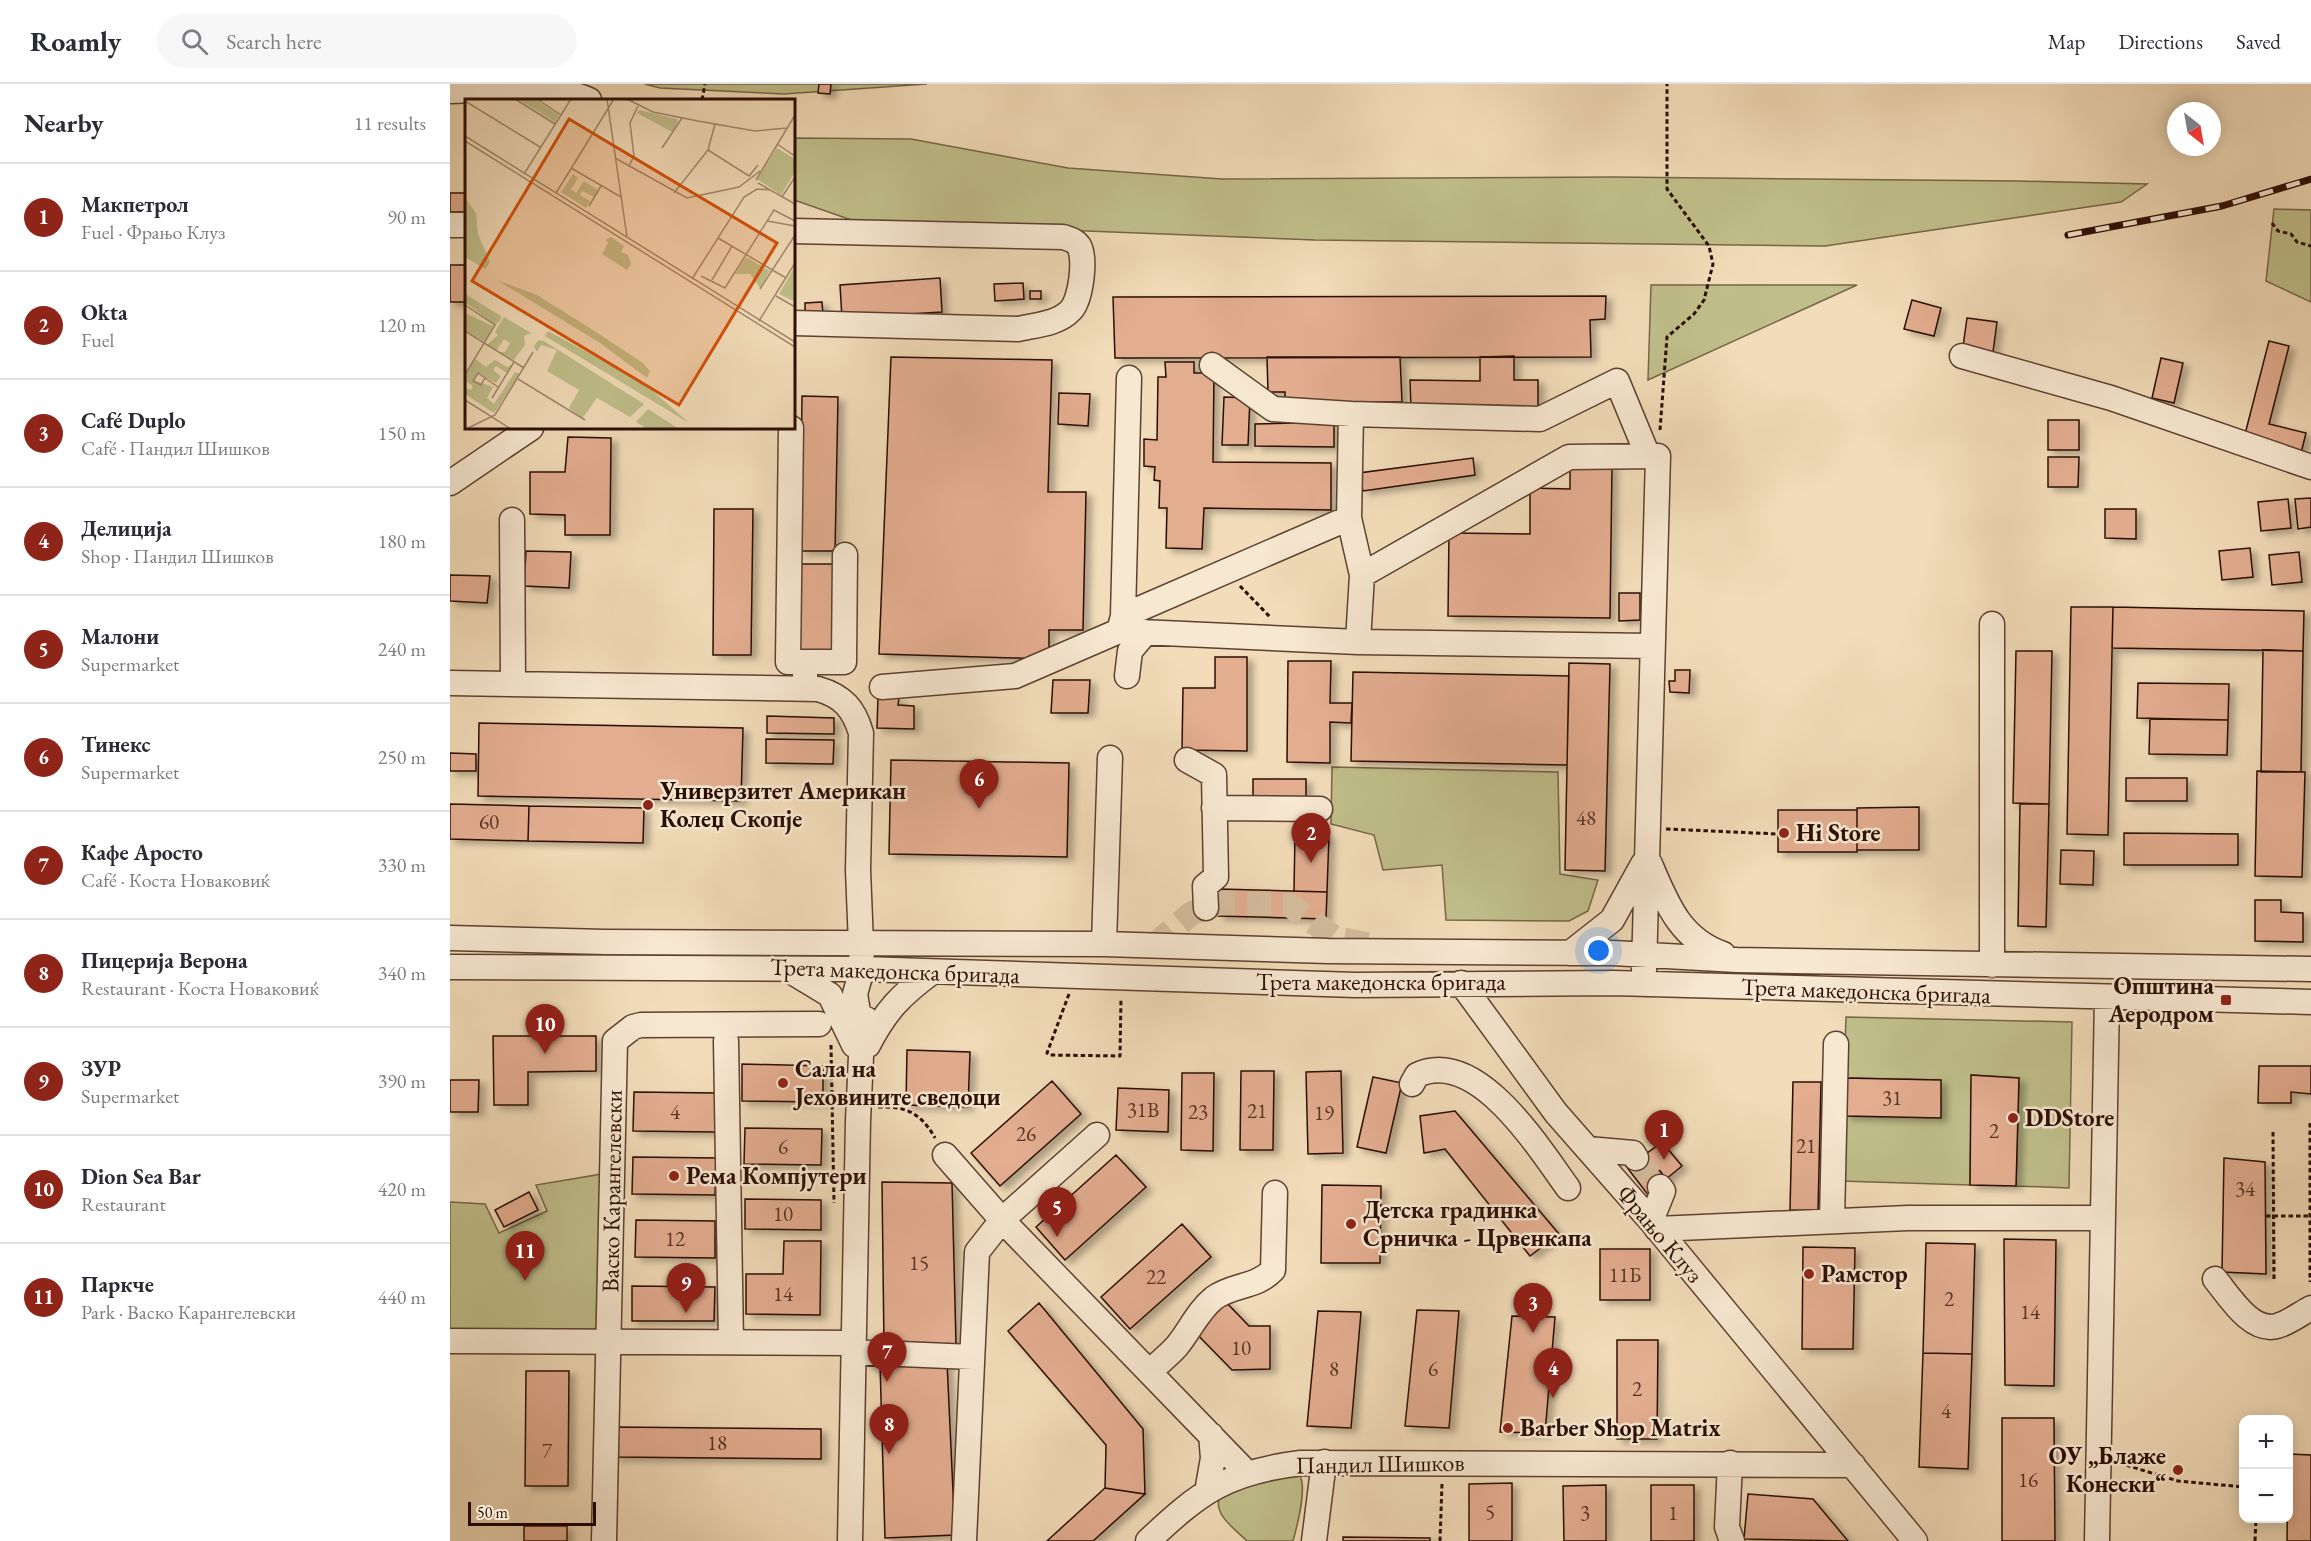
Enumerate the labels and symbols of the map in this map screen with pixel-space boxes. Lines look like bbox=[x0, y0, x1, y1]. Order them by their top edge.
inset map bbox=[465, 99, 795, 429]
north arrow bbox=[2167, 102, 2221, 156]
pin: 6 bbox=[960, 760, 998, 809]
place label: Универзитет Американ Колеџ Скопје bbox=[659, 775, 906, 835]
marker: Универзитет Американ Колеџ Скопје bbox=[641, 798, 655, 812]
house number: 48 bbox=[1576, 804, 1596, 831]
house number: 60 bbox=[479, 808, 499, 835]
pin: 2 bbox=[1292, 814, 1330, 863]
place label: Hi Store bbox=[1796, 817, 1881, 848]
marker: Hi Store bbox=[1777, 826, 1791, 840]
your location bbox=[1584, 936, 1613, 965]
street label: Трета македонска бригада bbox=[770, 951, 1021, 990]
street label: Трета македонска бригада bbox=[1256, 966, 1506, 997]
place label: Општина Аеродром bbox=[2107, 970, 2214, 1029]
street label: Трета македонска бригада bbox=[1741, 971, 1992, 1010]
marker: Општина Аеродром bbox=[2219, 993, 2233, 1007]
pin: 10 bbox=[526, 1004, 565, 1054]
place label: Сала на Јеховините сведоци bbox=[793, 1053, 1001, 1112]
marker: Сала на Јеховините сведоци bbox=[776, 1076, 790, 1090]
house number: 31 bbox=[1882, 1084, 1902, 1111]
street label: Васко Карангелевски bbox=[594, 1089, 629, 1293]
house number: 31B bbox=[1127, 1096, 1159, 1123]
house number: 21 bbox=[1247, 1097, 1267, 1124]
house number: 4 bbox=[670, 1098, 681, 1125]
house number: 23 bbox=[1188, 1098, 1208, 1125]
house number: 19 bbox=[1314, 1099, 1334, 1126]
place label: DDStore bbox=[2025, 1102, 2114, 1133]
pin: 1 bbox=[1644, 1110, 1684, 1160]
marker: DDStore bbox=[2006, 1111, 2020, 1125]
house number: 2 bbox=[1989, 1117, 1999, 1144]
house number: 26 bbox=[1016, 1120, 1036, 1147]
house number: 21 bbox=[1796, 1132, 1816, 1159]
house number: 6 bbox=[778, 1133, 788, 1160]
place label: Рема Компјутери bbox=[686, 1160, 866, 1192]
marker: Рема Компјутери bbox=[667, 1169, 681, 1183]
house number: 34 bbox=[2235, 1175, 2256, 1202]
street label: Фрањо Клуз bbox=[1610, 1178, 1710, 1289]
pin: 5 bbox=[1038, 1188, 1076, 1237]
place label: Детска градинка Срничка - Црвенкапа bbox=[1363, 1194, 1592, 1253]
house number: 10 bbox=[773, 1200, 793, 1227]
marker: Детска градинка Срничка - Црвенкапа bbox=[1344, 1217, 1358, 1231]
house number: 12 bbox=[665, 1225, 685, 1252]
pin: 11 bbox=[506, 1232, 544, 1281]
house number: 15 bbox=[909, 1249, 929, 1276]
place label: Рамстор bbox=[1821, 1258, 1908, 1289]
house number: 11Б bbox=[1609, 1261, 1641, 1288]
house number: 22 bbox=[1146, 1263, 1166, 1290]
pin: 9 bbox=[666, 1264, 706, 1313]
marker: Рамстор bbox=[1802, 1267, 1816, 1281]
house number: 14 bbox=[773, 1280, 794, 1307]
pin: 3 bbox=[1514, 1284, 1552, 1333]
house number: 2 bbox=[1944, 1285, 1954, 1312]
house number: 14 bbox=[2020, 1298, 2041, 1325]
pin: 7 bbox=[868, 1332, 906, 1382]
house number: 10 bbox=[1231, 1334, 1251, 1361]
pin: 4 bbox=[1534, 1348, 1572, 1398]
house number: 8 bbox=[1329, 1355, 1339, 1382]
house number: 6 bbox=[1428, 1355, 1438, 1382]
house number: 2 bbox=[1632, 1375, 1642, 1402]
house number: 4 bbox=[1941, 1397, 1952, 1424]
pin: 8 bbox=[870, 1404, 908, 1454]
place label: Barber Shop Matrix bbox=[1520, 1412, 1721, 1443]
marker: Barber Shop Matrix bbox=[1501, 1421, 1515, 1435]
house number: 18 bbox=[707, 1429, 727, 1456]
house number: 7 bbox=[542, 1437, 553, 1464]
place label: ОУ „Блаже Конески“ bbox=[2048, 1440, 2166, 1499]
street label: Пандил Шишков bbox=[1295, 1447, 1465, 1480]
marker: ОУ „Блаже Конески“ bbox=[2171, 1463, 2185, 1477]
house number: 16 bbox=[2018, 1466, 2038, 1493]
house number: 5 bbox=[1485, 1498, 1495, 1525]
scale bar bbox=[468, 1499, 596, 1526]
house number: 3 bbox=[1580, 1499, 1590, 1526]
house number: 1 bbox=[1668, 1499, 1678, 1526]

